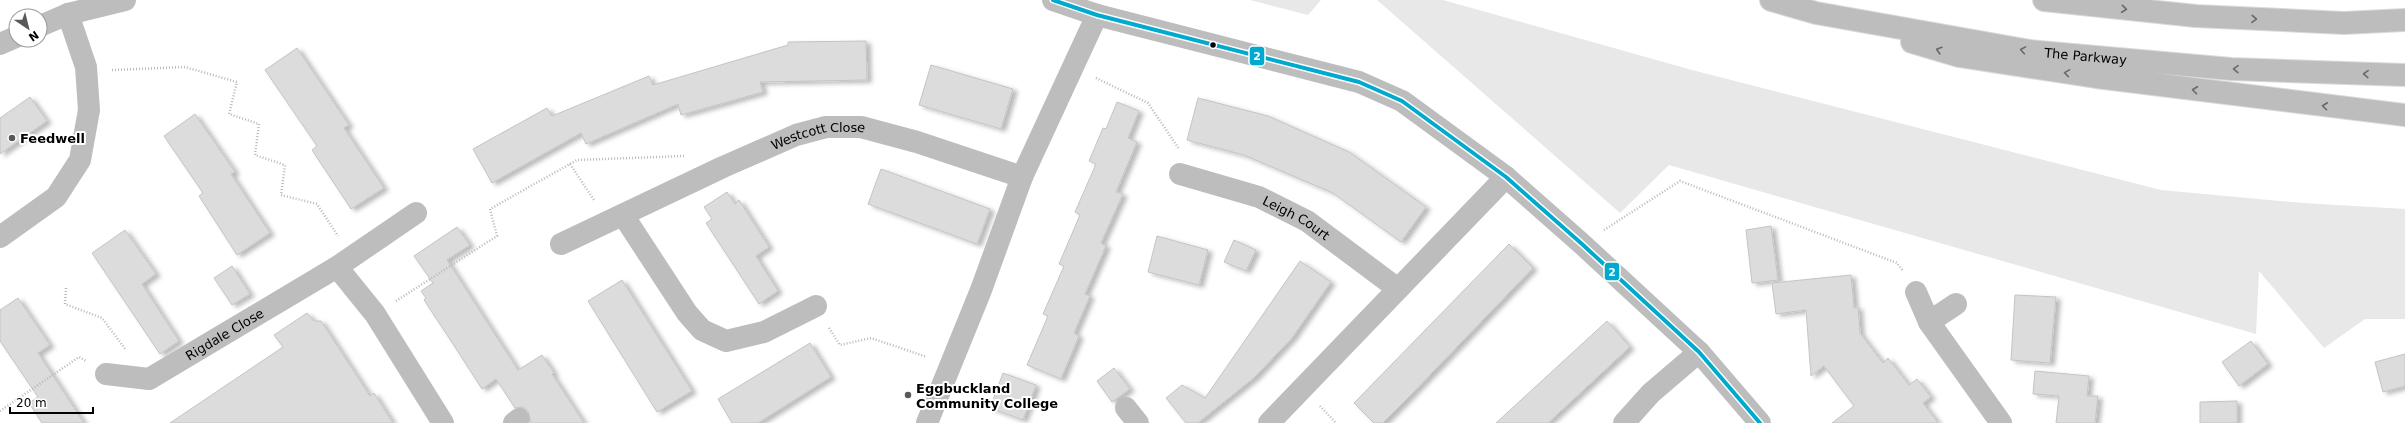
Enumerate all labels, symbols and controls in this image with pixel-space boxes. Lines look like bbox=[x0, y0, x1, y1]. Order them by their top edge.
one-way arrow bbox=[2121, 4, 2127, 13]
north arrow bbox=[8, 8, 48, 48]
one-way arrow bbox=[2251, 15, 2257, 23]
text: N bbox=[26, 28, 41, 44]
unlabelled marker bbox=[1208, 40, 1218, 50]
street label: The Parkway bbox=[2043, 45, 2128, 68]
line badge: 2 bbox=[1249, 46, 1265, 66]
one-way arrow bbox=[1936, 46, 1943, 55]
one-way arrow bbox=[2020, 46, 2026, 54]
text: 2 bbox=[1253, 50, 1261, 63]
one-way arrow bbox=[2233, 65, 2239, 74]
one-way arrow bbox=[2064, 69, 2070, 78]
one-way arrow bbox=[2363, 69, 2369, 78]
one-way arrow bbox=[2192, 86, 2199, 95]
one-way arrow bbox=[2321, 102, 2328, 111]
street label: Westcott Close bbox=[769, 119, 867, 153]
place label: Feedwell bbox=[20, 131, 85, 146]
marker: Feedwell bbox=[7, 133, 17, 143]
street label: Leigh Court bbox=[1260, 193, 1332, 243]
line badge: 2 bbox=[1604, 262, 1620, 281]
text: 2 bbox=[1608, 266, 1616, 279]
street label: Rigdale Close bbox=[183, 305, 266, 364]
place label: Eggbuckland Community College bbox=[916, 381, 1058, 411]
scale bar bbox=[10, 389, 93, 415]
marker: Eggbuckland Community College bbox=[903, 390, 913, 400]
text: 20 m bbox=[16, 396, 47, 410]

